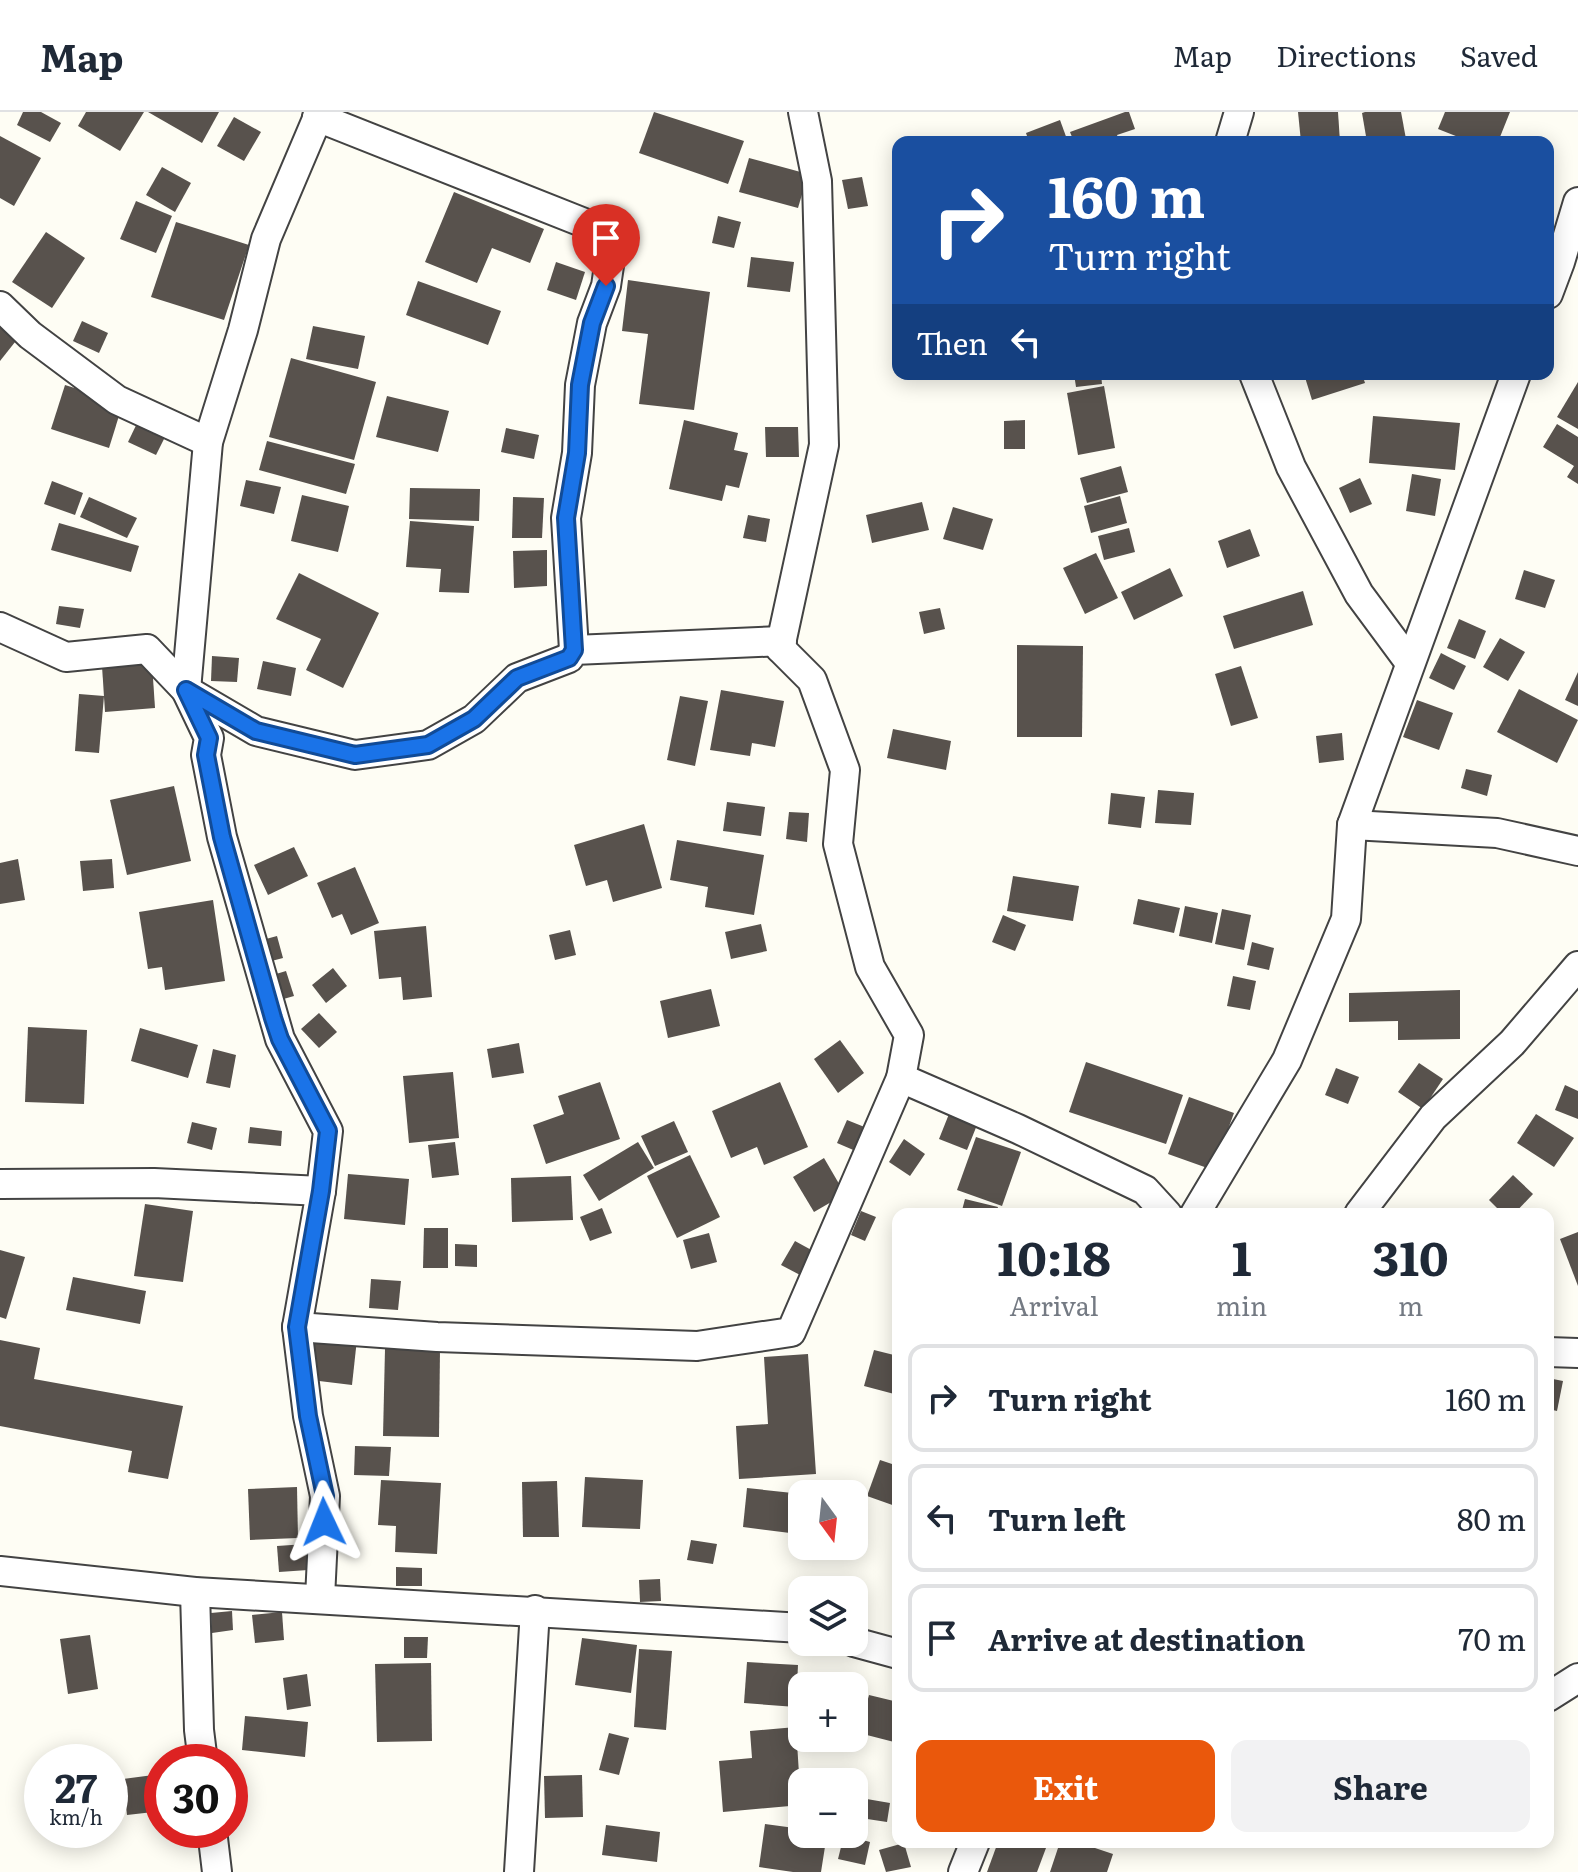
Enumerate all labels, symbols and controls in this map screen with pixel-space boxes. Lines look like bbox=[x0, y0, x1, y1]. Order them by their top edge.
text: Map bbox=[40, 27, 124, 84]
text: Map bbox=[1173, 34, 1232, 76]
text: Directions bbox=[1276, 34, 1416, 76]
text: Saved bbox=[1460, 34, 1538, 76]
text: 160 m bbox=[1048, 152, 1205, 235]
icon: right bbox=[916, 168, 1020, 272]
pin bbox=[572, 204, 640, 286]
icon: arrive bbox=[584, 216, 628, 260]
text: Turn right bbox=[1048, 228, 1231, 281]
text: Then bbox=[916, 320, 988, 364]
icon: left bbox=[1004, 320, 1048, 364]
text: 10:18 bbox=[997, 1220, 1111, 1291]
text: 1 bbox=[1232, 1220, 1252, 1291]
text: 310 bbox=[1372, 1220, 1449, 1291]
text: Arrival bbox=[1010, 1285, 1098, 1324]
text: min bbox=[1216, 1285, 1267, 1324]
text: m bbox=[1398, 1285, 1423, 1324]
icon: right bbox=[920, 1376, 964, 1420]
text: Turn right bbox=[988, 1376, 1152, 1420]
text: 160 m bbox=[1445, 1376, 1526, 1420]
position arrow bbox=[282, 1480, 366, 1564]
north arrow bbox=[788, 1480, 868, 1560]
map controls bbox=[788, 1480, 868, 1848]
icon: left bbox=[920, 1496, 964, 1540]
text: Turn left bbox=[988, 1496, 1126, 1540]
text: 80 m bbox=[1457, 1496, 1526, 1540]
button: layers bbox=[788, 1576, 868, 1656]
icon: arrive bbox=[920, 1616, 964, 1660]
text: Arrive at destination bbox=[988, 1616, 1305, 1660]
text: 70 m bbox=[1458, 1616, 1526, 1660]
button: + bbox=[788, 1672, 868, 1752]
button: Exit bbox=[916, 1740, 1215, 1832]
button: Share bbox=[1231, 1740, 1530, 1832]
speed limit sign: 30 bbox=[144, 1744, 248, 1848]
text: 27 bbox=[55, 1756, 97, 1815]
button: − bbox=[788, 1768, 868, 1848]
text: km/h bbox=[49, 1801, 103, 1831]

